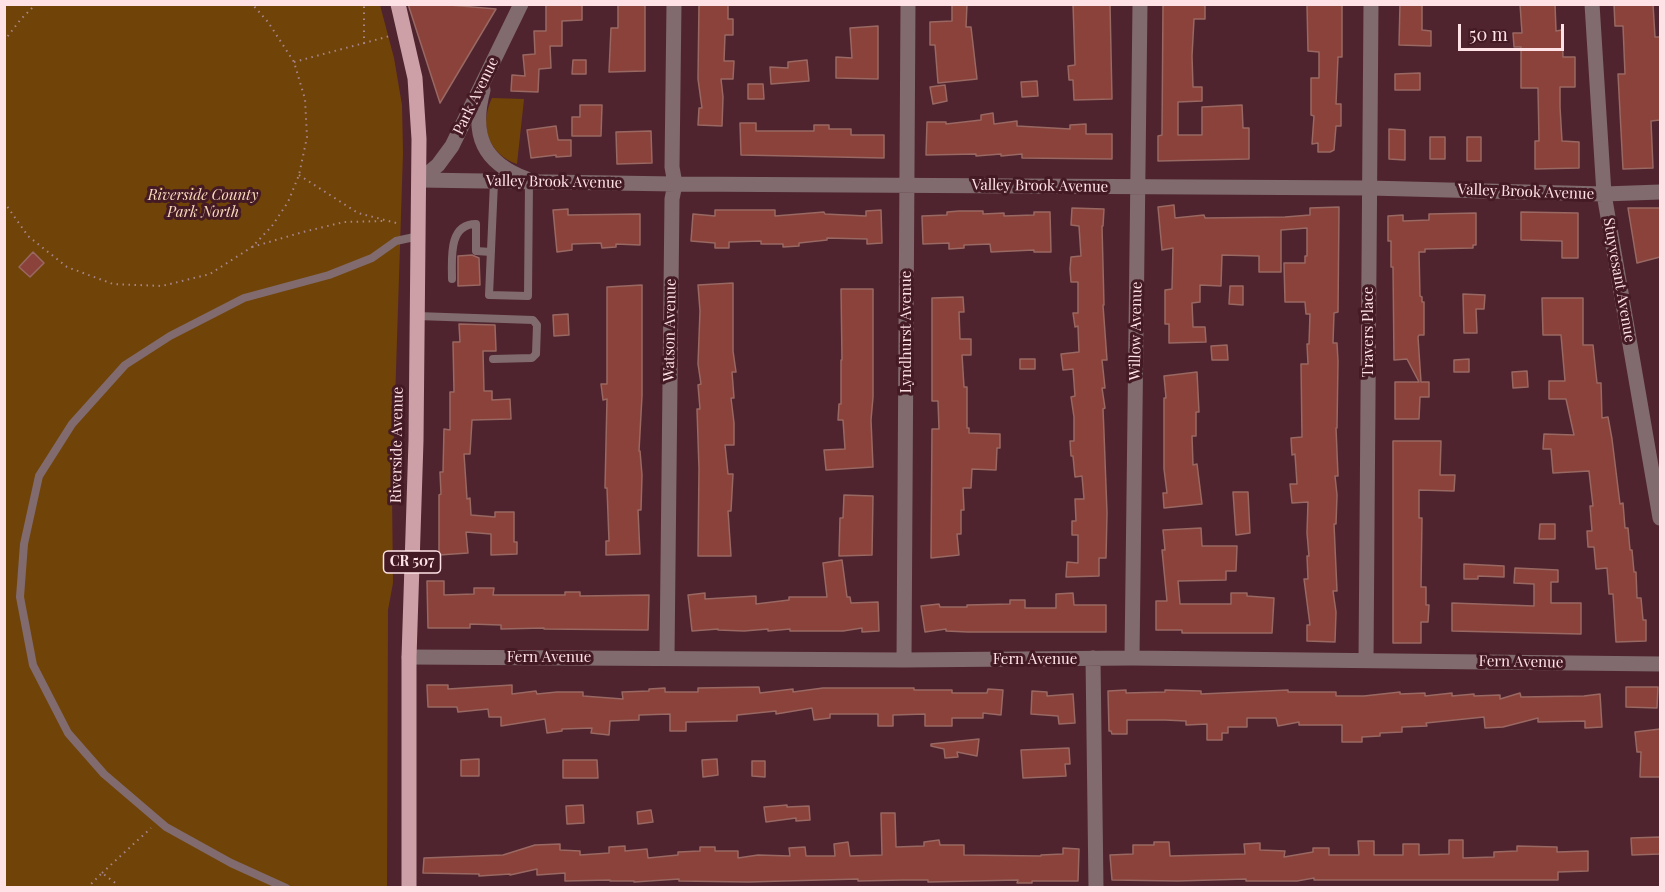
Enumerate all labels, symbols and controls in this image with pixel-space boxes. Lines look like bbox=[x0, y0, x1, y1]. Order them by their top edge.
scale bar bbox=[1461, 12, 1568, 50]
text: 50 m bbox=[1469, 22, 1508, 46]
street label: Park Avenue bbox=[449, 54, 503, 138]
street label: Valley Brook Avenue bbox=[486, 172, 622, 192]
street label: Valley Brook Avenue bbox=[972, 176, 1108, 196]
street label: Valley Brook Avenue bbox=[1457, 181, 1595, 203]
park label: Riverside County Park North bbox=[148, 186, 258, 221]
street label: Stuyvesant Avenue bbox=[1599, 216, 1639, 344]
street label: Lyndhurst Avenue bbox=[897, 271, 915, 393]
street label: Watson Avenue bbox=[660, 278, 680, 382]
street label: Willow Avenue bbox=[1126, 281, 1146, 381]
street label: Travers Place bbox=[1359, 287, 1377, 377]
street label: Riverside Avenue bbox=[387, 387, 407, 503]
road number: CR 507 bbox=[384, 551, 440, 573]
street label: Fern Avenue bbox=[507, 648, 591, 666]
street label: Fern Avenue bbox=[993, 650, 1077, 668]
street label: Fern Avenue bbox=[1479, 652, 1563, 672]

